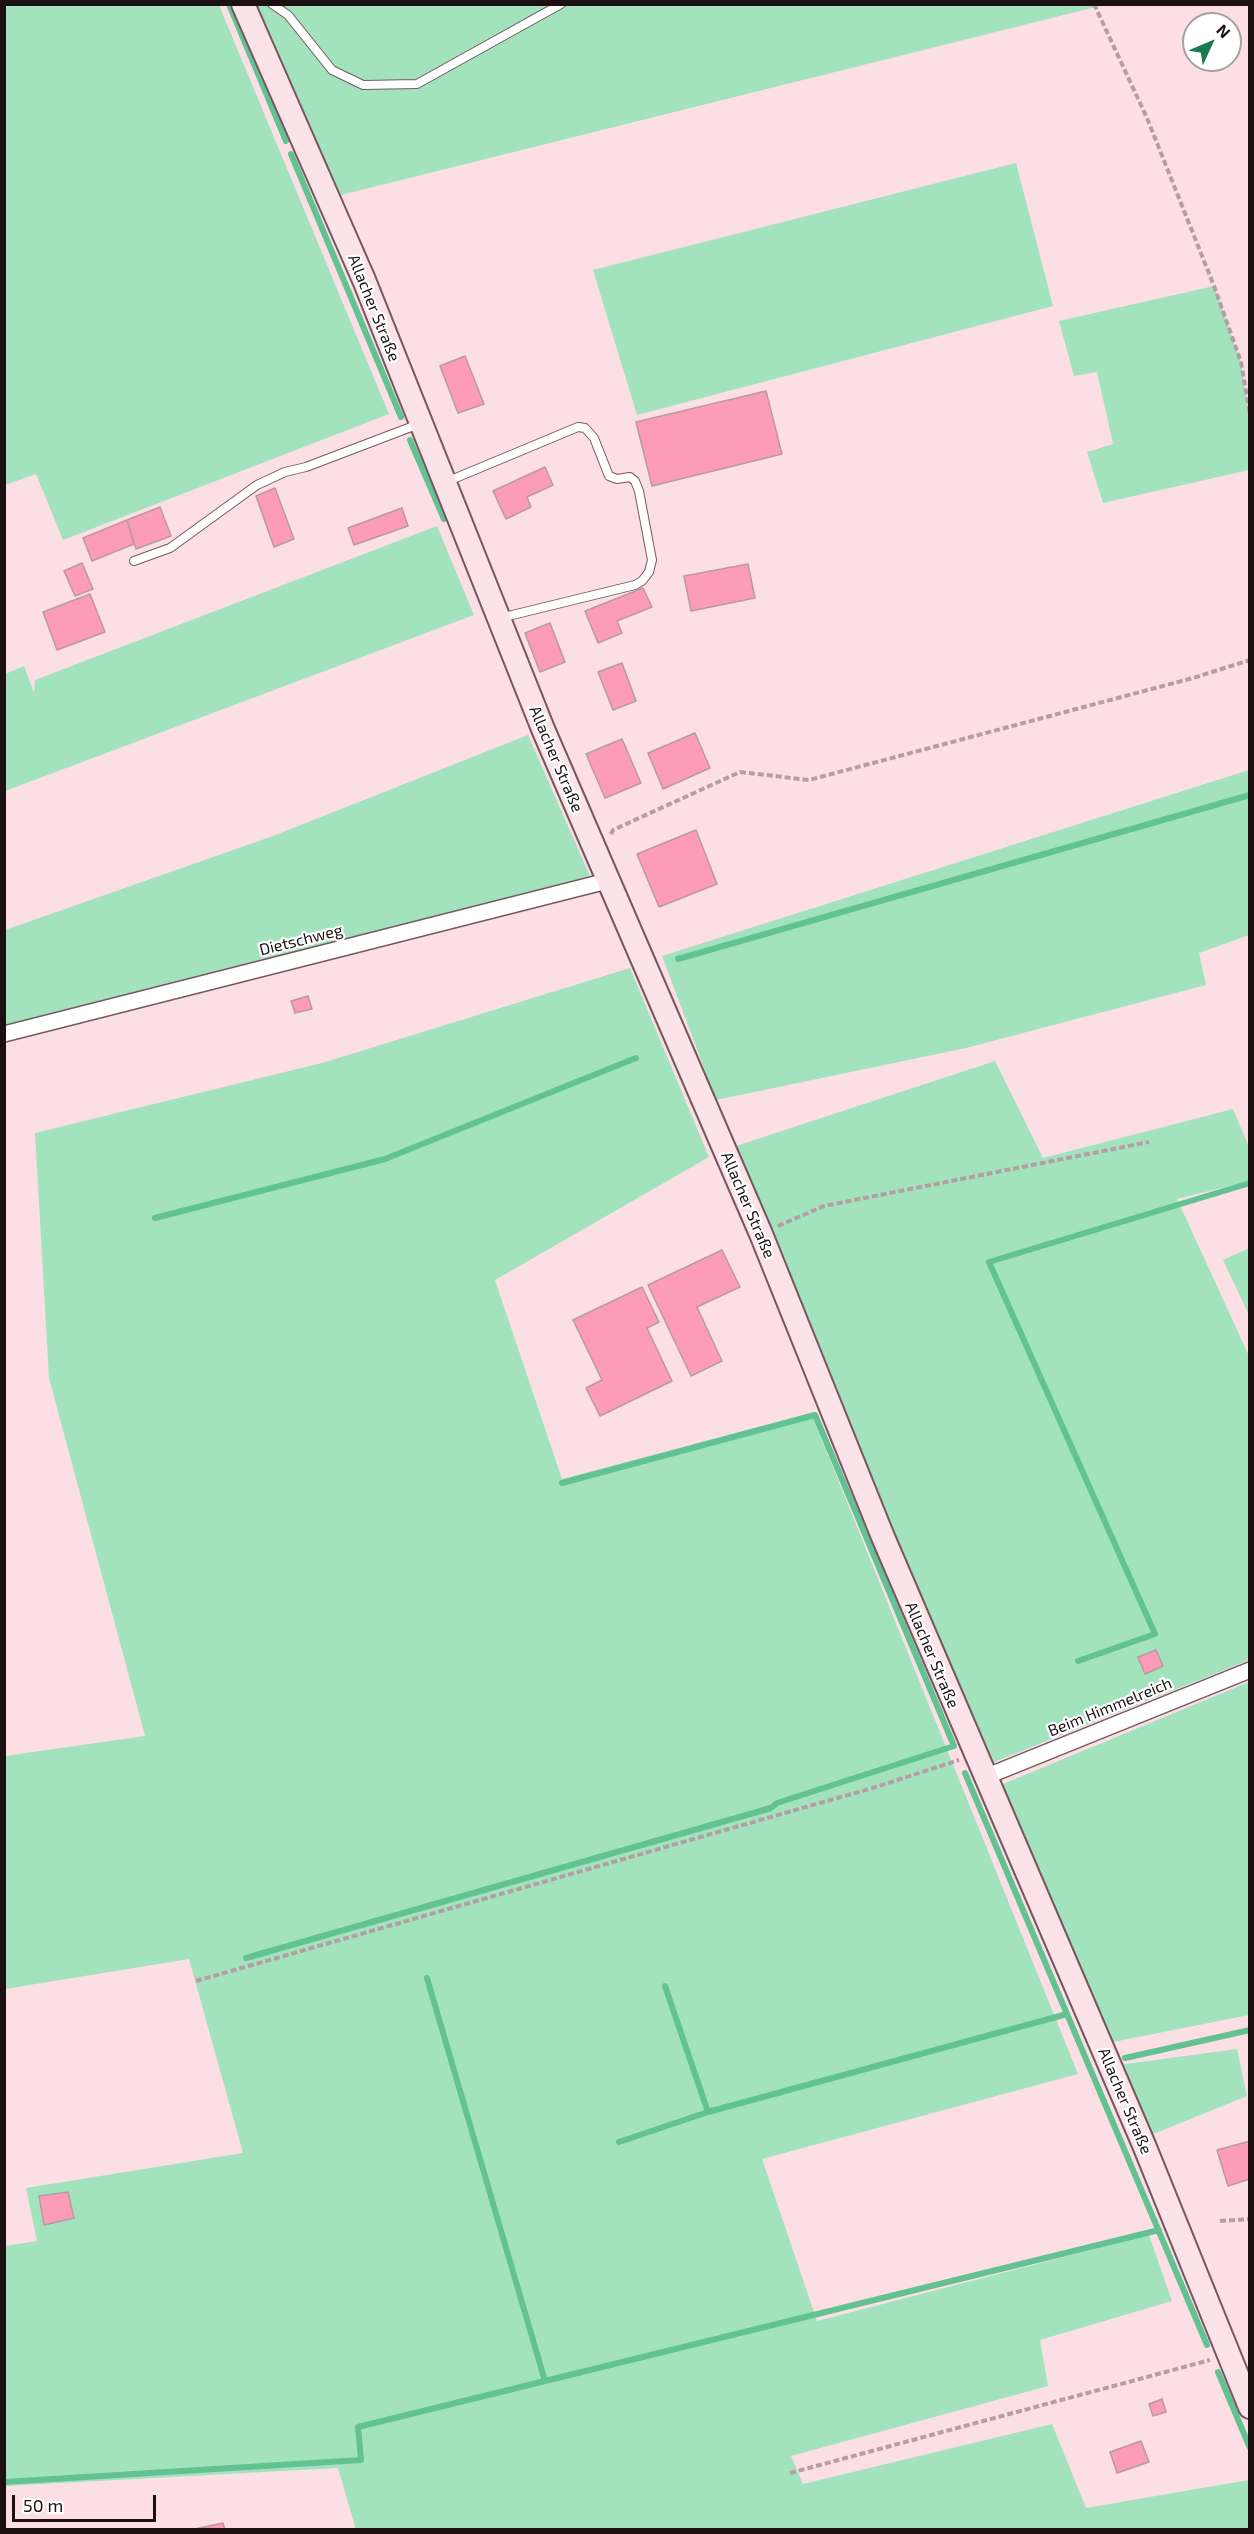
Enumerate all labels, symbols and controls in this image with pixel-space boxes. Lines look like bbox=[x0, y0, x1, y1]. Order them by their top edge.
north arrow bbox=[1182, 12, 1242, 72]
text: N bbox=[1213, 20, 1235, 41]
street label: Allacher Straße bbox=[344, 252, 404, 364]
street label: Allacher Straße bbox=[525, 703, 587, 815]
street label: Dietschweg bbox=[257, 920, 345, 960]
street label: Allacher Straße bbox=[717, 1149, 779, 1261]
street label: Allacher Straße bbox=[901, 1599, 963, 1711]
street label: Beim Himmelreich bbox=[1045, 1673, 1175, 1741]
street label: Allacher Straße bbox=[1094, 2045, 1156, 2157]
scale bar bbox=[15, 2483, 159, 2521]
text: 50 m bbox=[23, 2494, 63, 2516]

